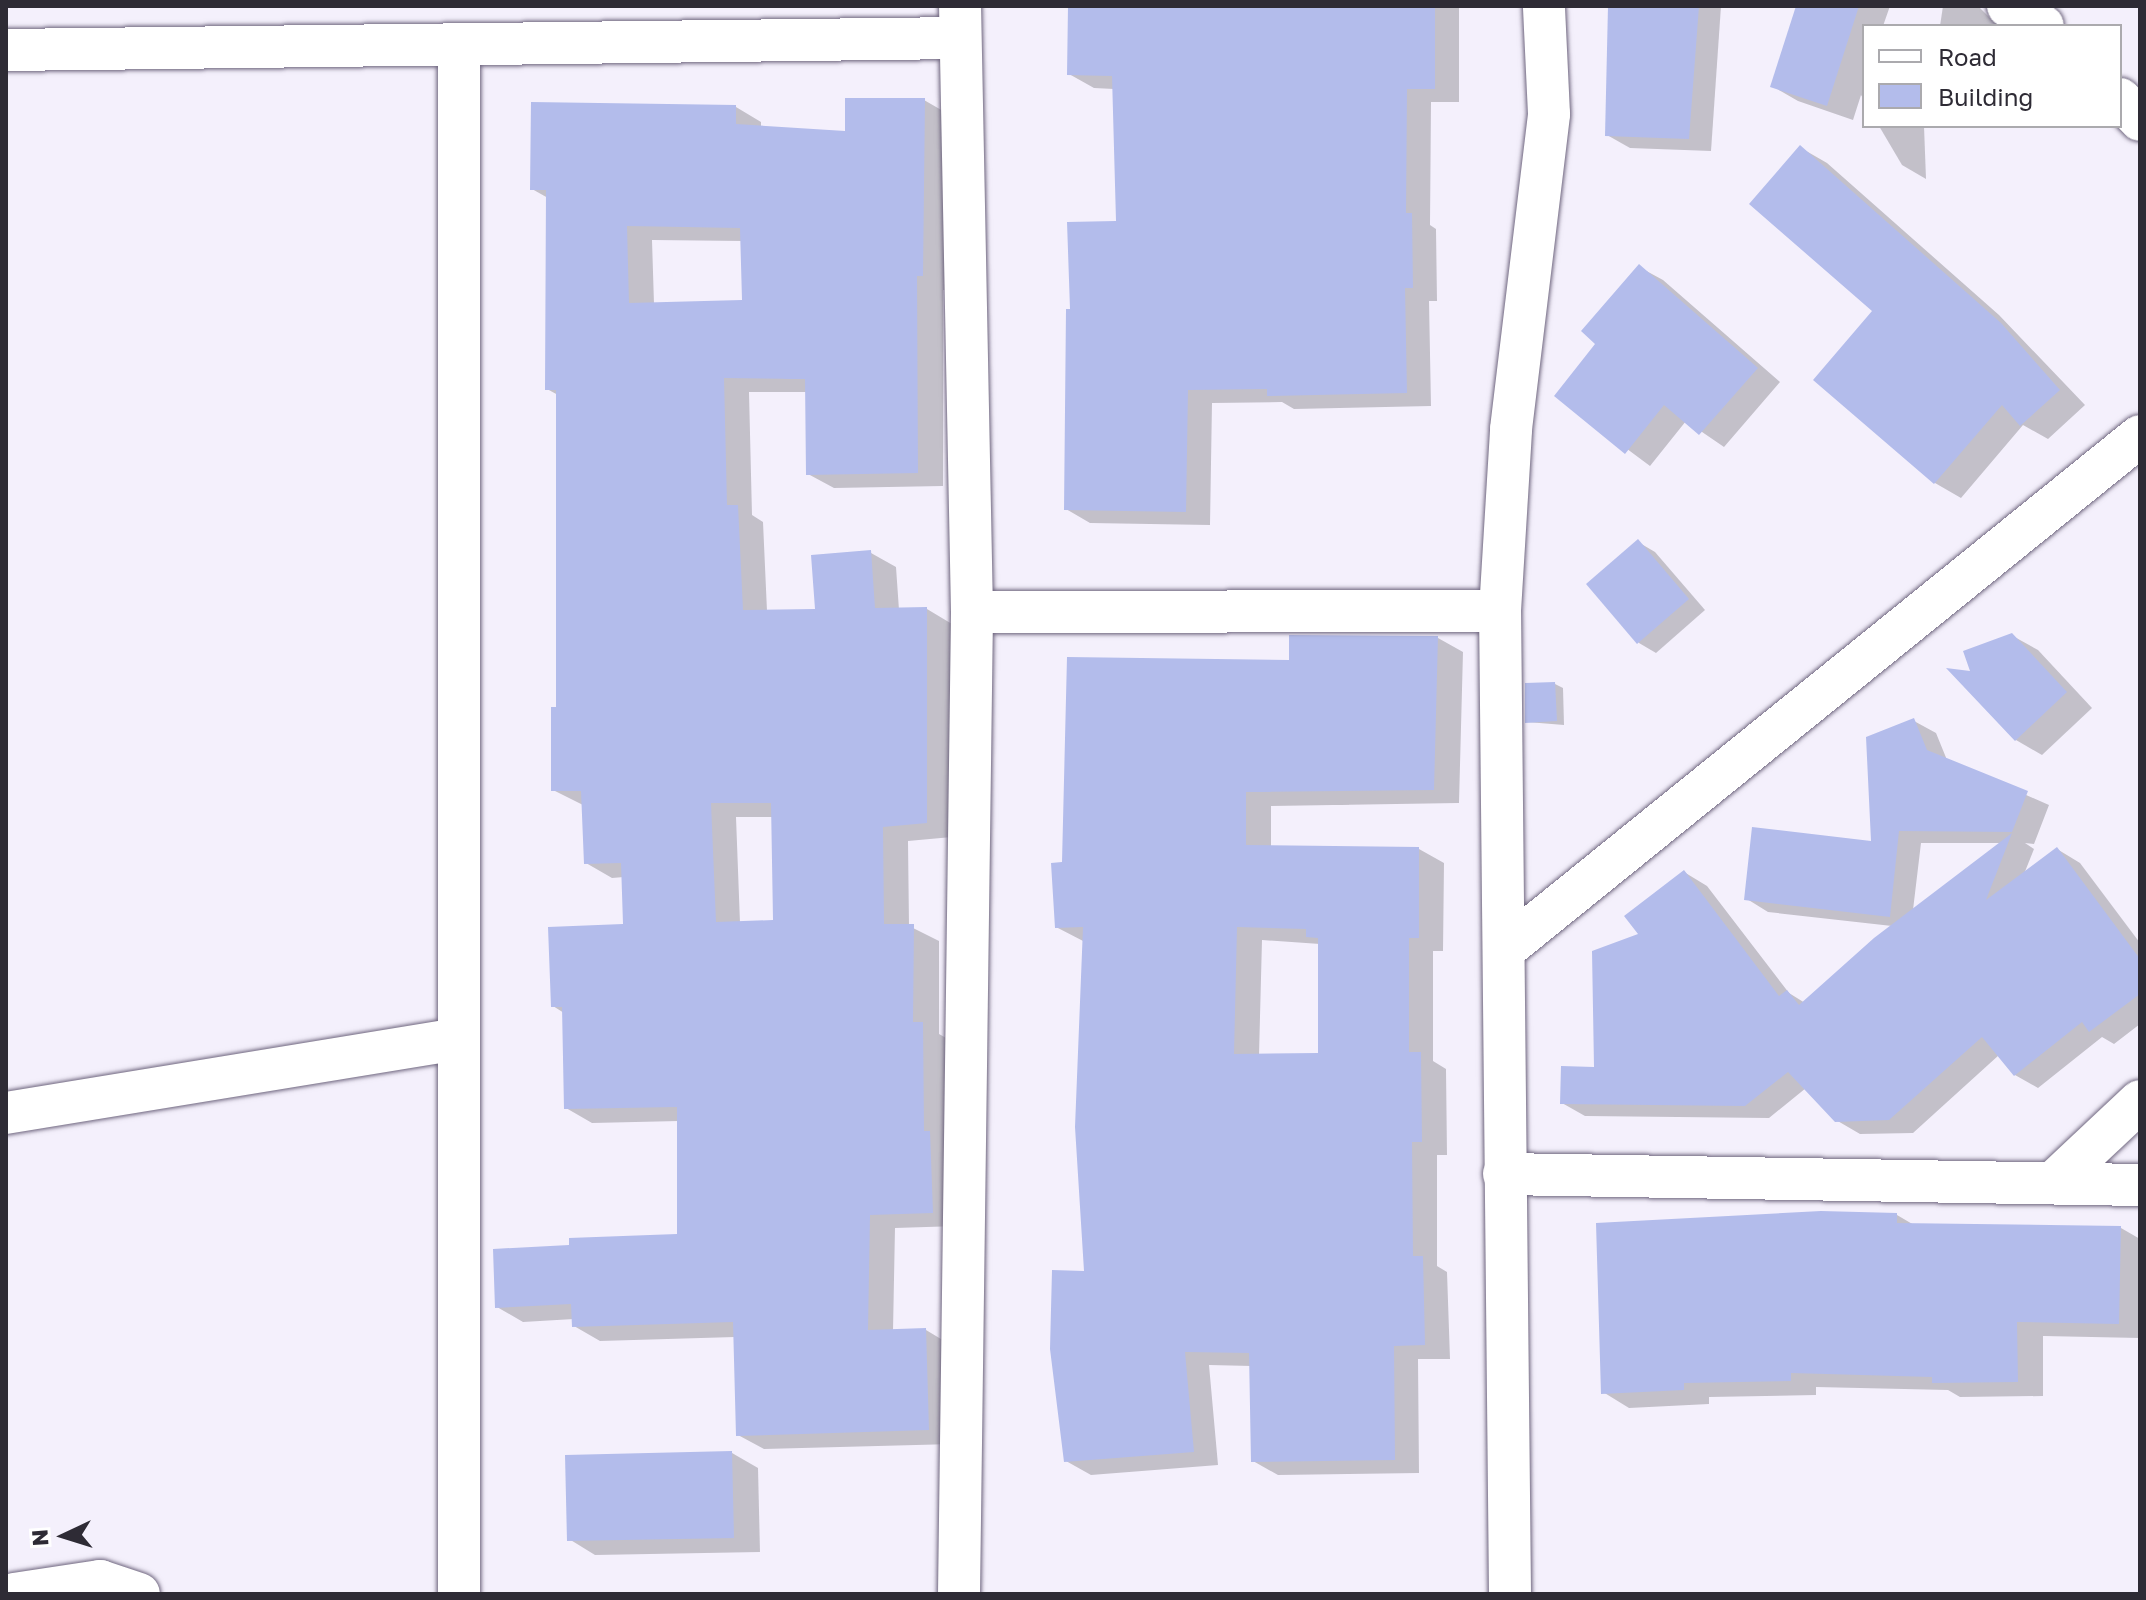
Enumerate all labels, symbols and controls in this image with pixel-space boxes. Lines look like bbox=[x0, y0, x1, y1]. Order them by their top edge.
legend bbox=[1862, 24, 2122, 128]
text: Road bbox=[1938, 42, 1997, 71]
text: Building bbox=[1938, 82, 2033, 111]
north arrow bbox=[24, 1496, 104, 1576]
text: N bbox=[26, 1528, 54, 1547]

